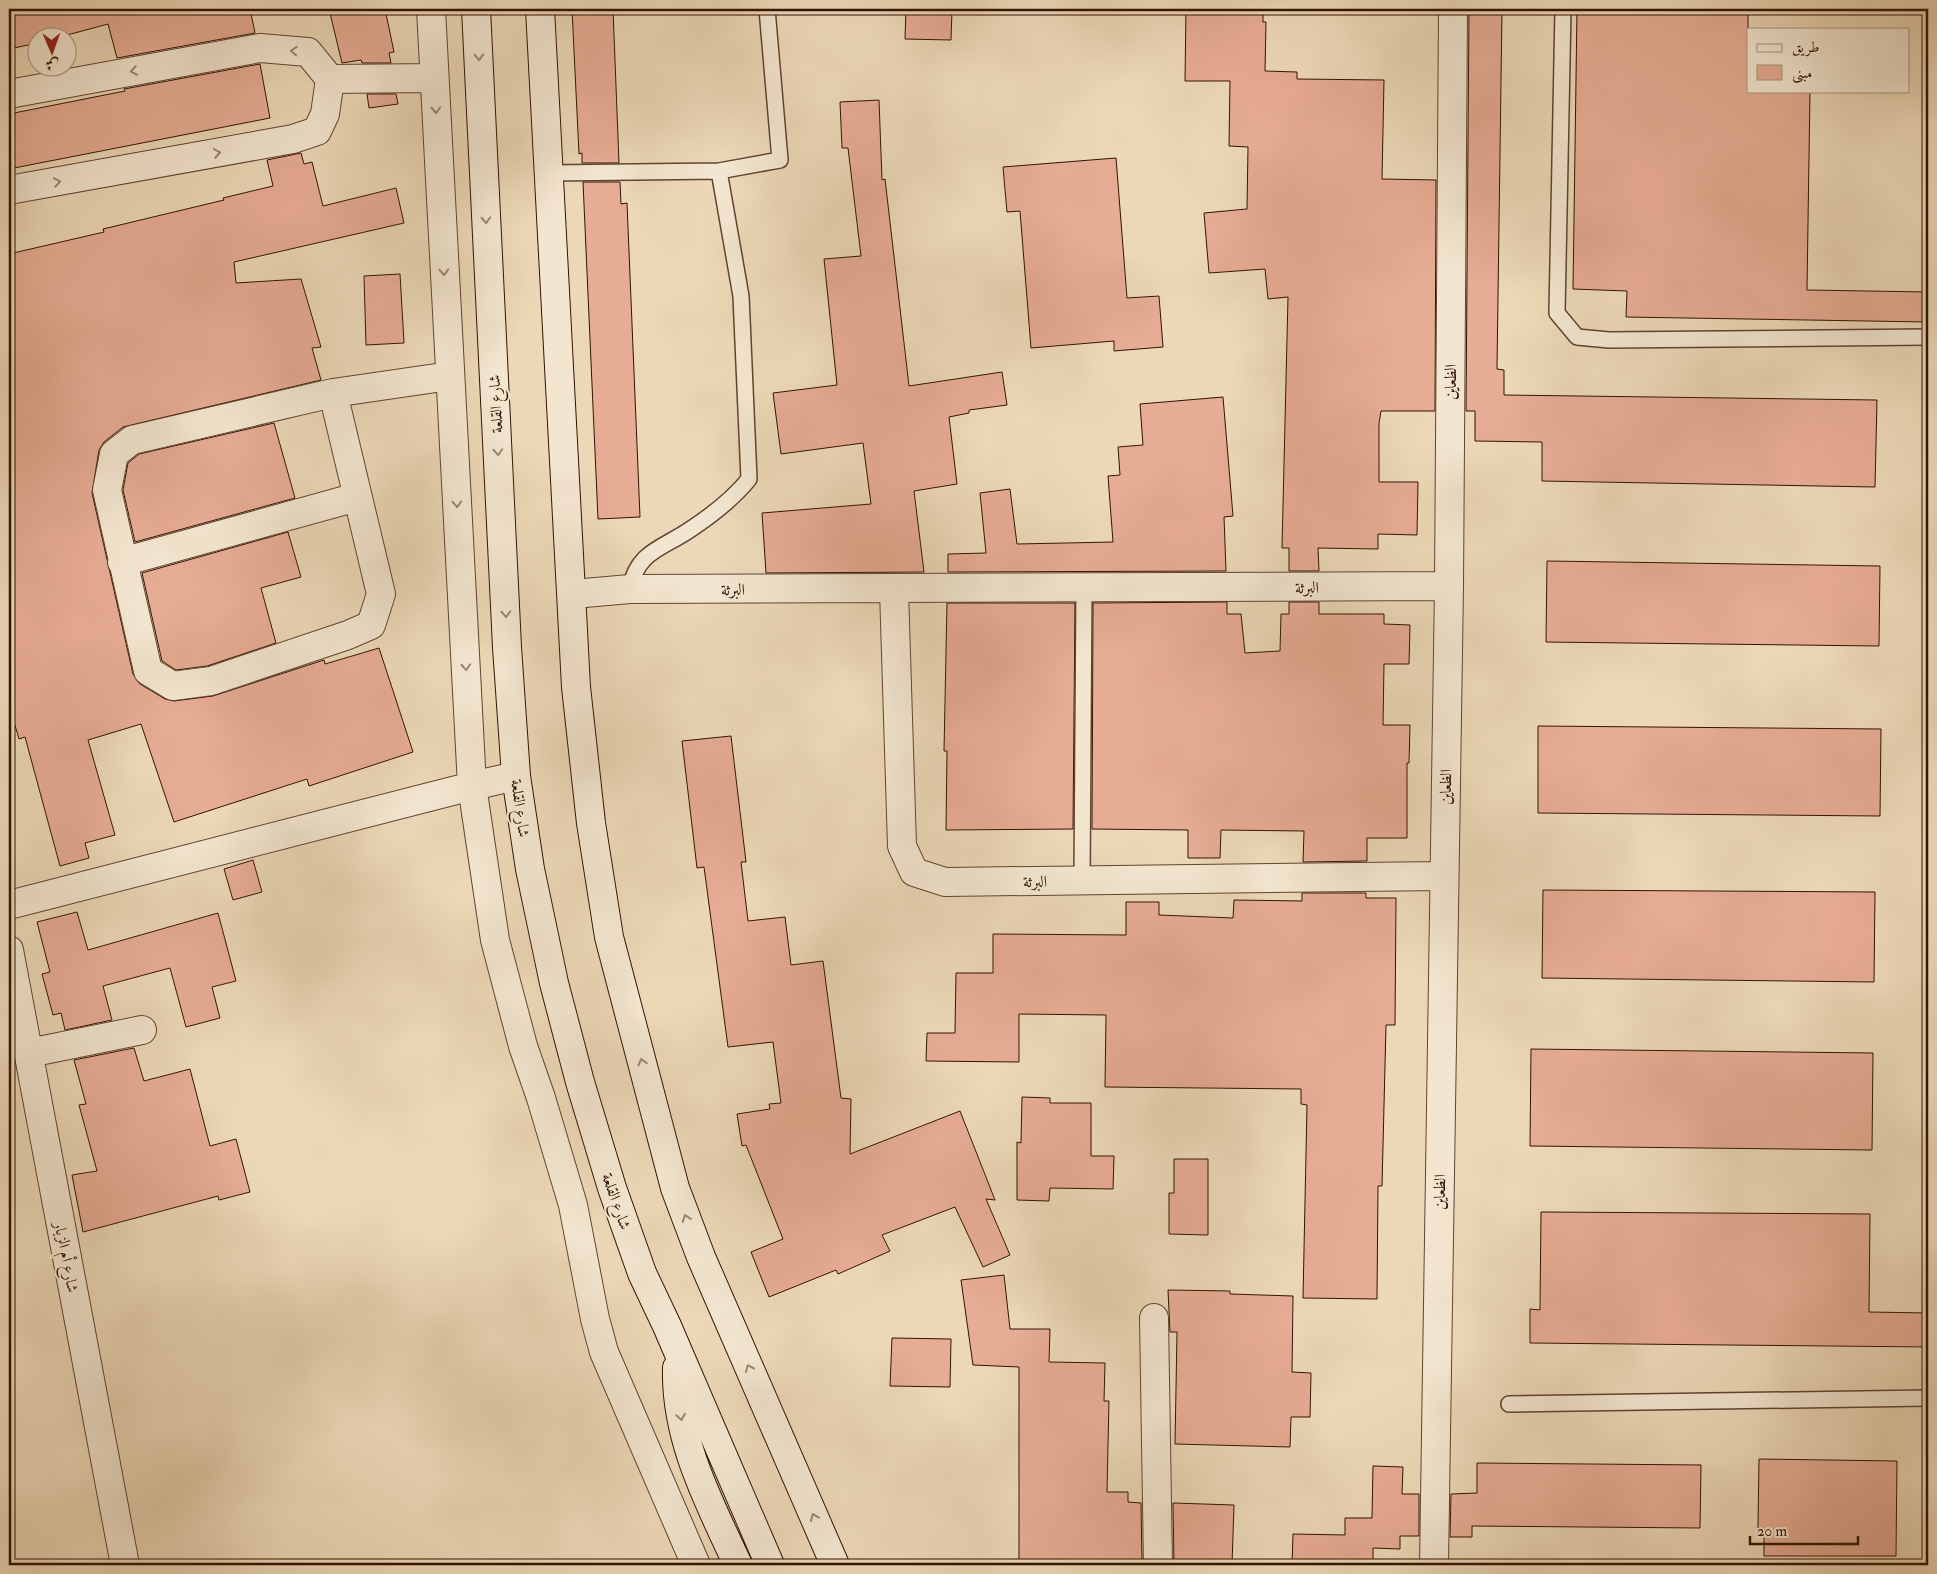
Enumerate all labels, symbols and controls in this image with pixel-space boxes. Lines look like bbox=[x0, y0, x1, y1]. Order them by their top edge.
north arrow bbox=[28, 28, 78, 78]
legend bbox=[1747, 28, 1910, 92]
text: طريق bbox=[1792, 38, 1819, 57]
one-way arrow bbox=[290, 45, 298, 56]
one-way arrow bbox=[473, 54, 484, 62]
text: ش bbox=[45, 56, 60, 73]
text: مبنى bbox=[1792, 64, 1812, 84]
one-way arrow bbox=[130, 66, 138, 76]
one-way arrow bbox=[430, 106, 441, 114]
one-way arrow bbox=[212, 148, 221, 159]
one-way arrow bbox=[52, 177, 61, 188]
one-way arrow bbox=[481, 216, 492, 224]
one-way arrow bbox=[439, 268, 450, 276]
street label: الظعاين bbox=[1441, 364, 1461, 400]
street label: شارع القلعة bbox=[484, 374, 511, 434]
one-way arrow bbox=[492, 448, 503, 456]
one-way arrow bbox=[451, 501, 462, 509]
street label: البرثة bbox=[1295, 578, 1319, 598]
street label: البرثة bbox=[721, 580, 745, 600]
one-way arrow bbox=[500, 611, 511, 619]
one-way arrow bbox=[460, 663, 471, 671]
street label: الظعاين bbox=[1436, 769, 1456, 805]
street label: شارع القلعة bbox=[503, 778, 534, 839]
street label: البرثة bbox=[1023, 872, 1047, 892]
one-way arrow bbox=[637, 1058, 648, 1066]
street label: شارع القلعة bbox=[594, 1170, 635, 1233]
street label: الظعاين bbox=[1430, 1174, 1450, 1210]
one-way arrow bbox=[682, 1214, 692, 1223]
street label: شارع أم الزبار bbox=[45, 1218, 85, 1295]
one-way arrow bbox=[745, 1364, 756, 1373]
one-way arrow bbox=[676, 1413, 686, 1422]
one-way arrow bbox=[810, 1513, 820, 1522]
scale bar bbox=[1750, 1514, 1857, 1546]
text: 20 m bbox=[1757, 1522, 1787, 1541]

